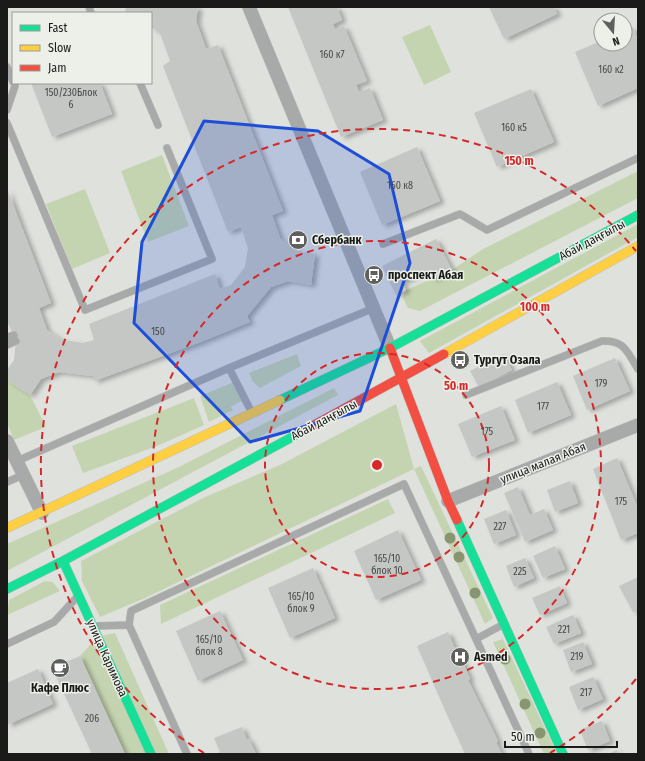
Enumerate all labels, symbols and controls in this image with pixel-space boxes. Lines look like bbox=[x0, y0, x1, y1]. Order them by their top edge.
legend bbox=[12, 12, 152, 84]
north arrow bbox=[593, 12, 633, 52]
text: Fast bbox=[48, 21, 67, 35]
text: N bbox=[611, 34, 621, 48]
text: Slow bbox=[48, 41, 71, 55]
house number: 160 к7 bbox=[319, 49, 345, 61]
text: Jam bbox=[48, 61, 66, 75]
house number: 160 к2 bbox=[598, 64, 624, 76]
house number: 150/230Блок 6 bbox=[45, 87, 97, 111]
house number: 160 к5 bbox=[501, 122, 527, 134]
text: 150 m bbox=[504, 154, 534, 168]
house number: 160 к8 bbox=[387, 180, 413, 192]
street label: Абай даңғылы bbox=[557, 217, 627, 263]
bank icon: Сбербанк bbox=[287, 229, 309, 251]
place label: Сбербанк bbox=[312, 233, 362, 247]
bus stop icon: проспект Абая bbox=[363, 264, 385, 286]
place label: проспект Абая bbox=[388, 268, 463, 282]
text: 100 m bbox=[520, 300, 550, 314]
house number: 150 bbox=[151, 326, 165, 338]
bus stop icon: Тургут Озала bbox=[449, 349, 471, 371]
place label: Тургут Озала bbox=[474, 353, 541, 367]
house number: 179 bbox=[595, 378, 607, 390]
text: 50 m bbox=[444, 379, 468, 393]
street label: Абай даңғылы bbox=[289, 397, 359, 443]
house number: 177 bbox=[537, 401, 549, 413]
house number: 175 bbox=[481, 426, 494, 438]
street label: улица малая Абая bbox=[498, 439, 588, 487]
centre of rings bbox=[370, 458, 384, 472]
house number: 175 bbox=[615, 496, 628, 508]
house number: 227 bbox=[494, 521, 506, 533]
house number: 165/10 блок 10 bbox=[371, 553, 403, 577]
house number: 225 bbox=[513, 566, 527, 578]
house number: 165/10 блок 9 bbox=[287, 591, 315, 615]
street label: улица Каримова bbox=[84, 617, 130, 699]
house number: 221 bbox=[558, 624, 570, 636]
house number: 165/10 блок 8 bbox=[195, 634, 223, 658]
hospital icon: Asmed bbox=[449, 646, 471, 668]
place label: Asmed bbox=[473, 650, 508, 664]
house number: 219 bbox=[571, 651, 584, 663]
cafe icon: Кафе Плюс bbox=[49, 657, 71, 679]
place label: Кафе Плюс bbox=[31, 681, 90, 695]
house number: 217 bbox=[580, 687, 592, 699]
house number: 206 bbox=[85, 713, 99, 725]
scale bar bbox=[505, 723, 617, 749]
text: 50 m bbox=[511, 730, 535, 744]

